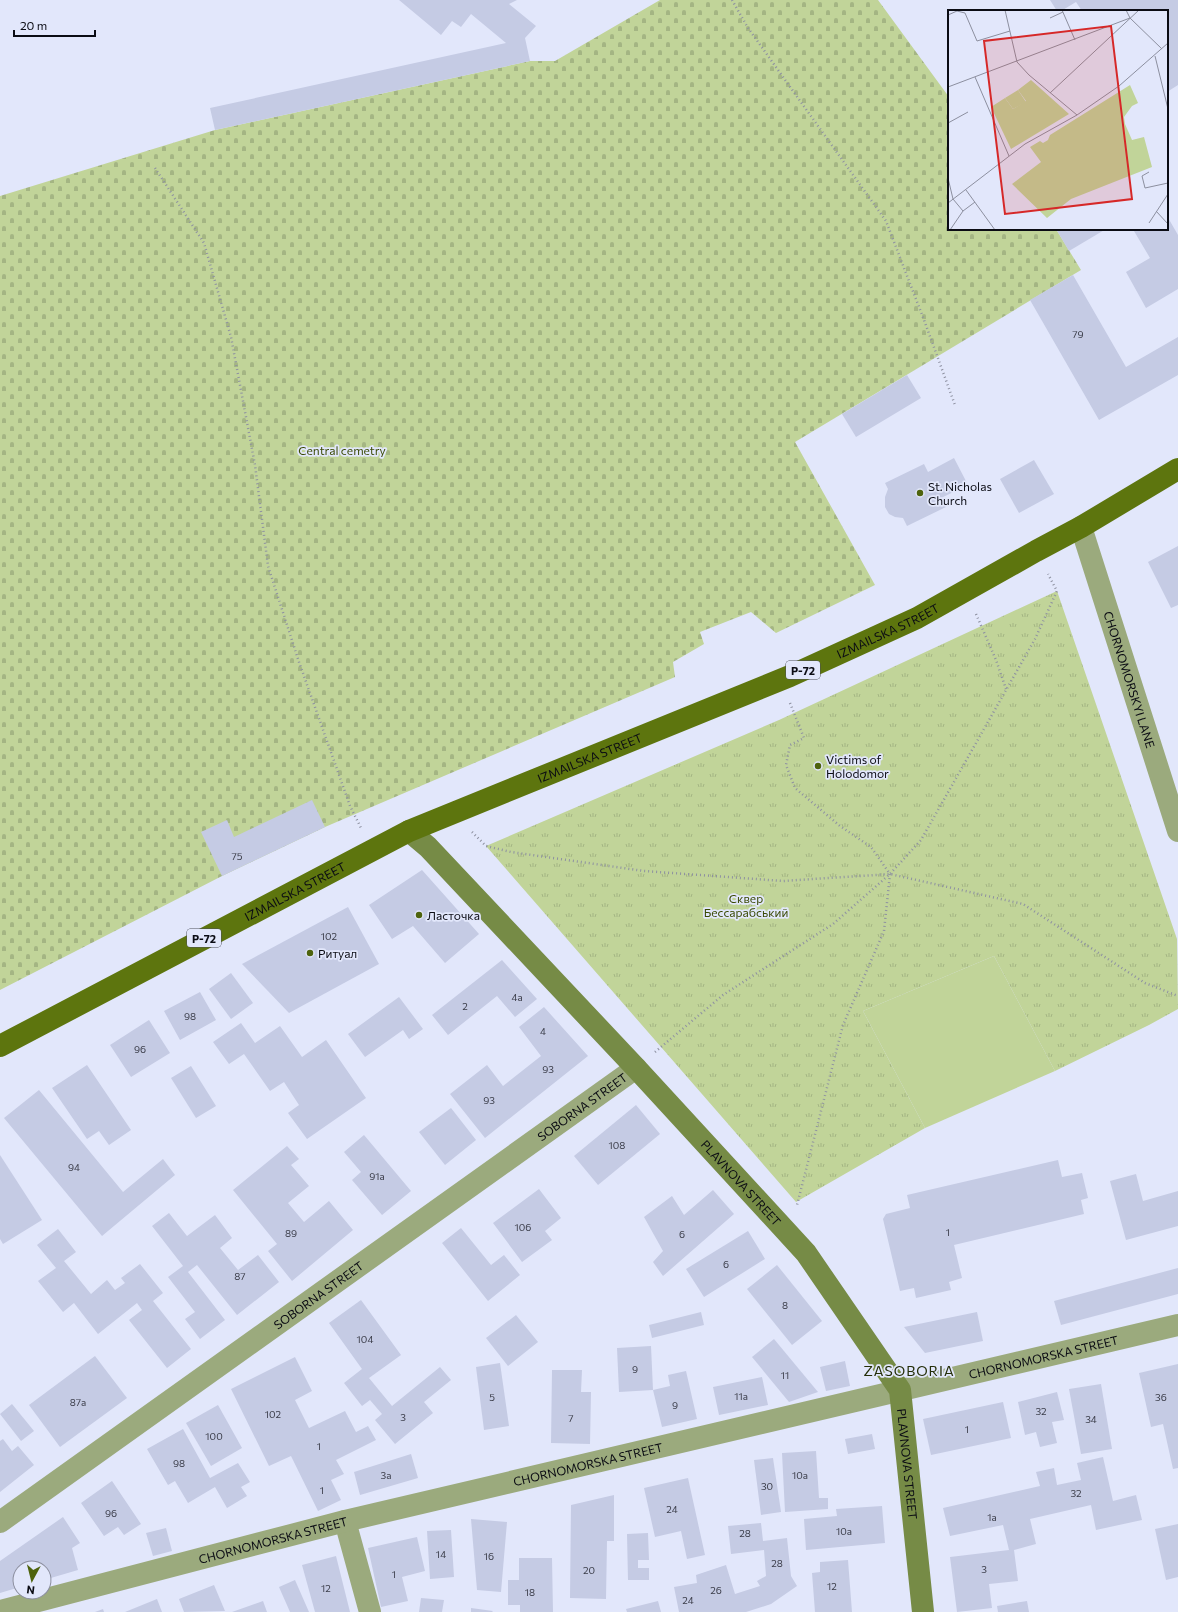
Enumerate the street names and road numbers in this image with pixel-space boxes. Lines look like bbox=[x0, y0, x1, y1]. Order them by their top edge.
street label: IZMAILSKA STREET bbox=[834, 600, 941, 661]
street label: CHORNOMORSKYI LANE bbox=[1101, 609, 1158, 750]
road number: Р-72 bbox=[786, 661, 820, 679]
street label: IZMAILSKA STREET bbox=[535, 730, 644, 785]
street label: IZMAILSKA STREET bbox=[242, 859, 348, 923]
road number: Р-72 bbox=[187, 929, 221, 947]
street label: SOBORNA STREET bbox=[534, 1070, 630, 1143]
street label: PLAVNOVA STREET bbox=[699, 1137, 784, 1229]
street label: SOBORNA STREET bbox=[271, 1258, 366, 1332]
street label: CHORNOMORSKA STREET bbox=[967, 1332, 1120, 1381]
street label: PLAVNOVA STREET bbox=[895, 1408, 920, 1520]
street label: CHORNOMORSKA STREET bbox=[512, 1439, 664, 1488]
street label: CHORNOMORSKA STREET bbox=[197, 1514, 349, 1566]

